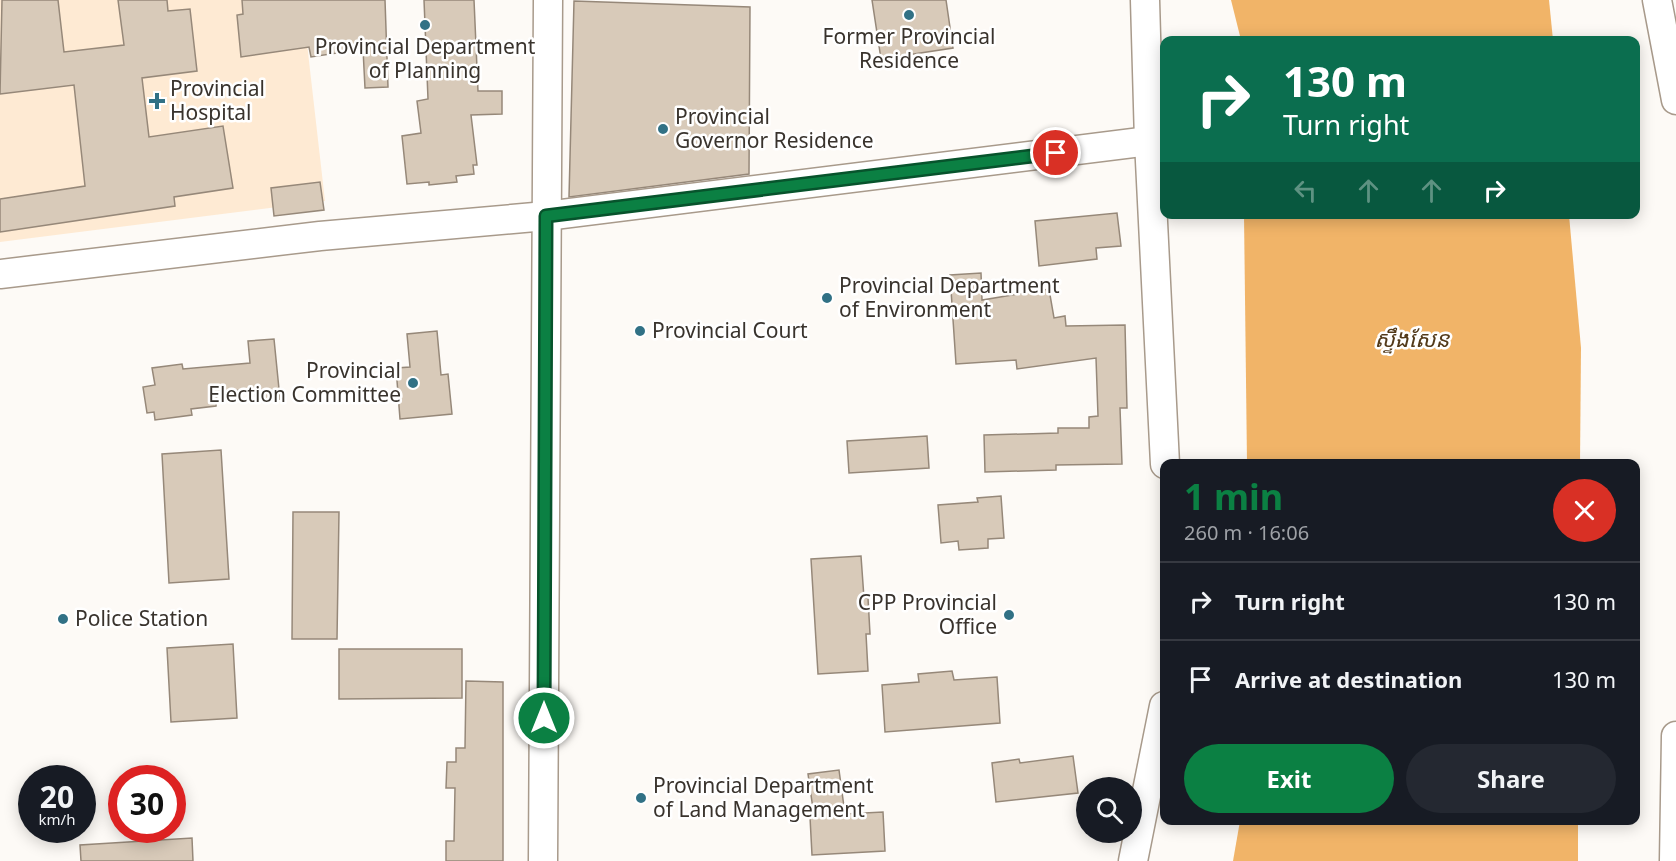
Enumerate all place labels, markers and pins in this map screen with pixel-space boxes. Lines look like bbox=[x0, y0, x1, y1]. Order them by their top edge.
marker: Former Provincial Residence bbox=[902, 8, 916, 22]
marker: Provincial Department of Planning bbox=[418, 18, 432, 32]
place label: Former Provincial Residence bbox=[823, 22, 995, 74]
place label: Provincial Department of Planning bbox=[315, 32, 536, 84]
place label: Provincial Hospital bbox=[170, 74, 265, 126]
marker: Provincial Hospital bbox=[148, 92, 166, 110]
place label: Provincial Governor Residence bbox=[675, 102, 874, 154]
marker: Provincial Governor Residence bbox=[656, 122, 670, 136]
pin bbox=[1030, 127, 1081, 178]
place label: Provincial Department of Environment bbox=[839, 271, 1060, 323]
marker: Provincial Department of Environment bbox=[820, 291, 834, 305]
place label: Provincial Court bbox=[652, 316, 808, 344]
marker: Provincial Court bbox=[633, 324, 647, 338]
place label: Provincial Election Committee bbox=[208, 356, 401, 408]
marker: Provincial Election Committee bbox=[406, 376, 420, 390]
place label: CPP Provincial Office bbox=[858, 588, 997, 640]
place label: Police Station bbox=[75, 604, 208, 632]
marker: CPP Provincial Office bbox=[1002, 608, 1016, 622]
marker: Police Station bbox=[56, 612, 70, 626]
place label: Provincial Department of Land Management bbox=[653, 771, 874, 823]
marker: Provincial Department of Land Management bbox=[634, 791, 648, 805]

